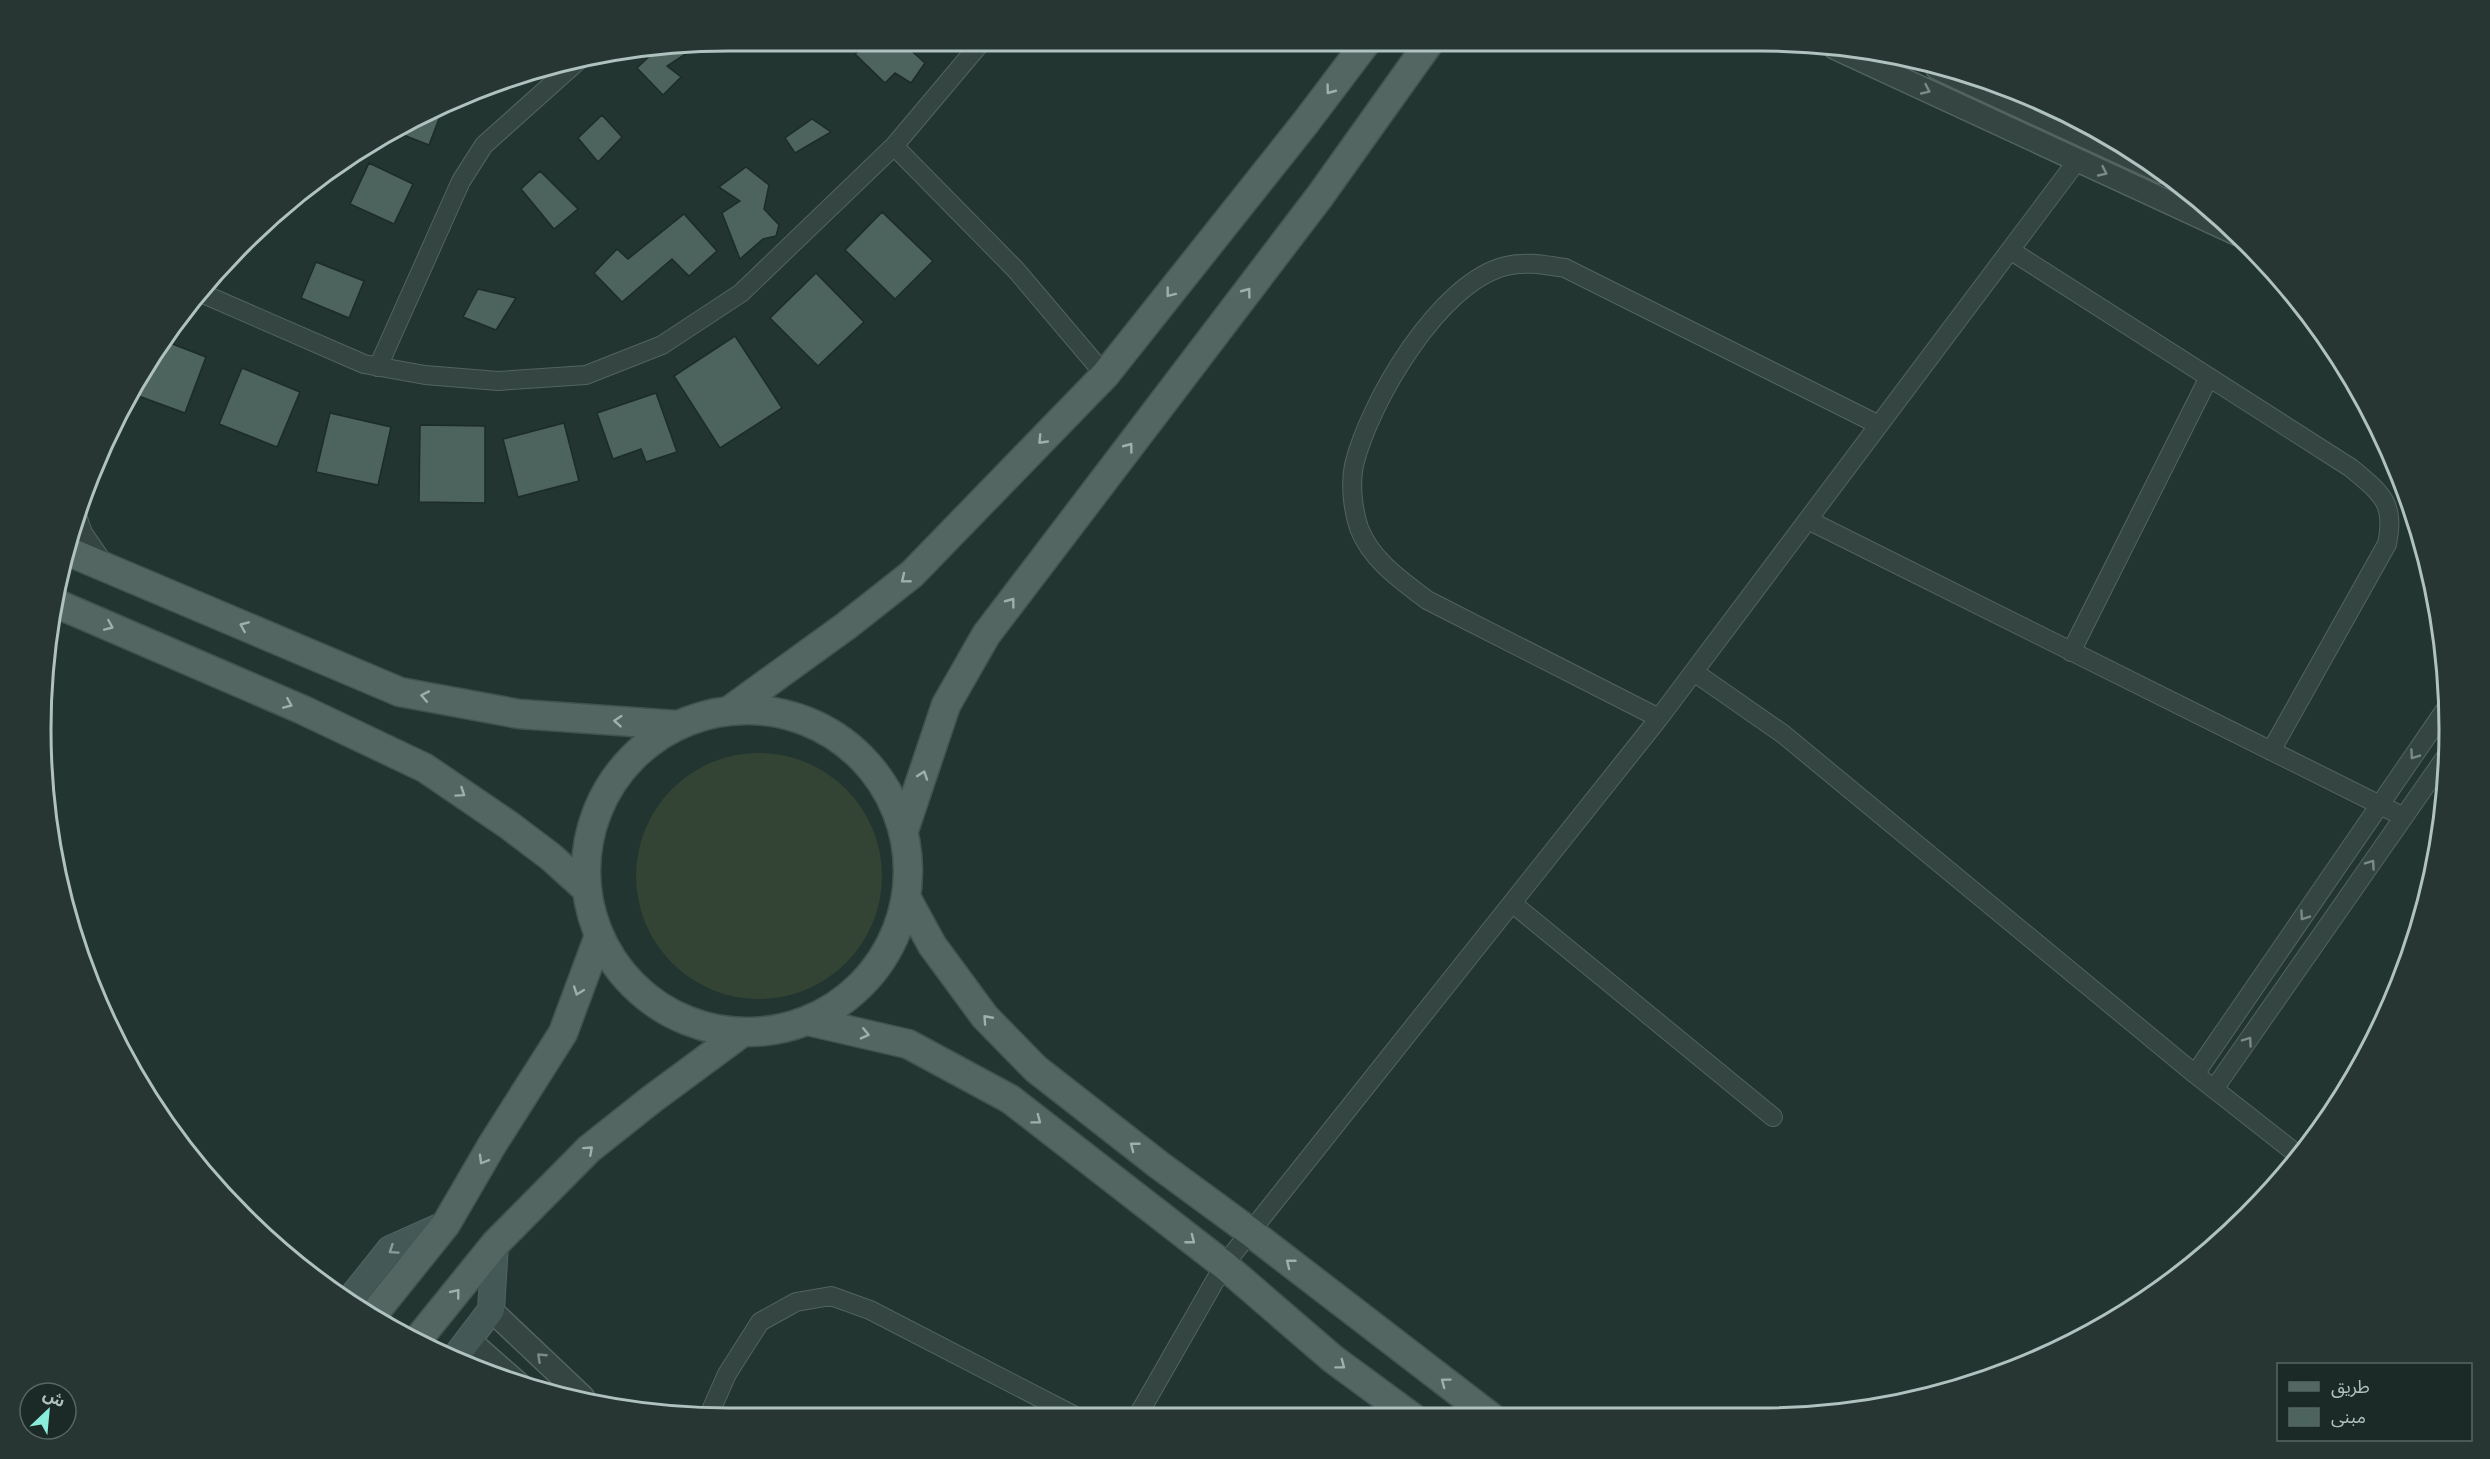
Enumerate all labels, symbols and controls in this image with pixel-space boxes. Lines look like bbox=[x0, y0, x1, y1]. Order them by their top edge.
one-way arrow bbox=[1919, 83, 1930, 95]
one-way arrow bbox=[1326, 84, 1337, 95]
one-way arrow bbox=[2096, 165, 2107, 177]
one-way arrow bbox=[1167, 287, 1178, 298]
one-way arrow bbox=[1239, 287, 1250, 298]
one-way arrow bbox=[1039, 433, 1050, 444]
one-way arrow bbox=[1121, 443, 1132, 454]
one-way arrow bbox=[901, 572, 912, 583]
one-way arrow bbox=[1004, 598, 1015, 609]
one-way arrow bbox=[102, 619, 113, 631]
one-way arrow bbox=[239, 621, 250, 633]
one-way arrow bbox=[420, 690, 430, 703]
one-way arrow bbox=[281, 697, 292, 709]
one-way arrow bbox=[613, 715, 622, 728]
one-way arrow bbox=[2410, 748, 2421, 759]
one-way arrow bbox=[916, 770, 928, 780]
one-way arrow bbox=[454, 785, 465, 796]
one-way arrow bbox=[2364, 859, 2375, 870]
one-way arrow bbox=[2300, 909, 2311, 920]
one-way arrow bbox=[573, 985, 586, 995]
one-way arrow bbox=[983, 1015, 994, 1025]
one-way arrow bbox=[859, 1027, 869, 1040]
one-way arrow bbox=[2241, 1037, 2252, 1048]
one-way arrow bbox=[1031, 1113, 1042, 1124]
one-way arrow bbox=[1130, 1142, 1141, 1153]
one-way arrow bbox=[582, 1146, 593, 1157]
one-way arrow bbox=[479, 1154, 491, 1164]
one-way arrow bbox=[1185, 1233, 1196, 1244]
one-way arrow bbox=[389, 1242, 400, 1253]
one-way arrow bbox=[1286, 1260, 1297, 1271]
one-way arrow bbox=[448, 1288, 459, 1299]
one-way arrow bbox=[537, 1353, 548, 1364]
one-way arrow bbox=[1335, 1357, 1346, 1368]
legend bbox=[2277, 1363, 2472, 1441]
text: طريق bbox=[2331, 1374, 2370, 1400]
one-way arrow bbox=[1440, 1378, 1451, 1389]
north arrow bbox=[18, 1381, 78, 1441]
text: ش bbox=[39, 1383, 69, 1413]
text: مبنى bbox=[2331, 1404, 2366, 1430]

